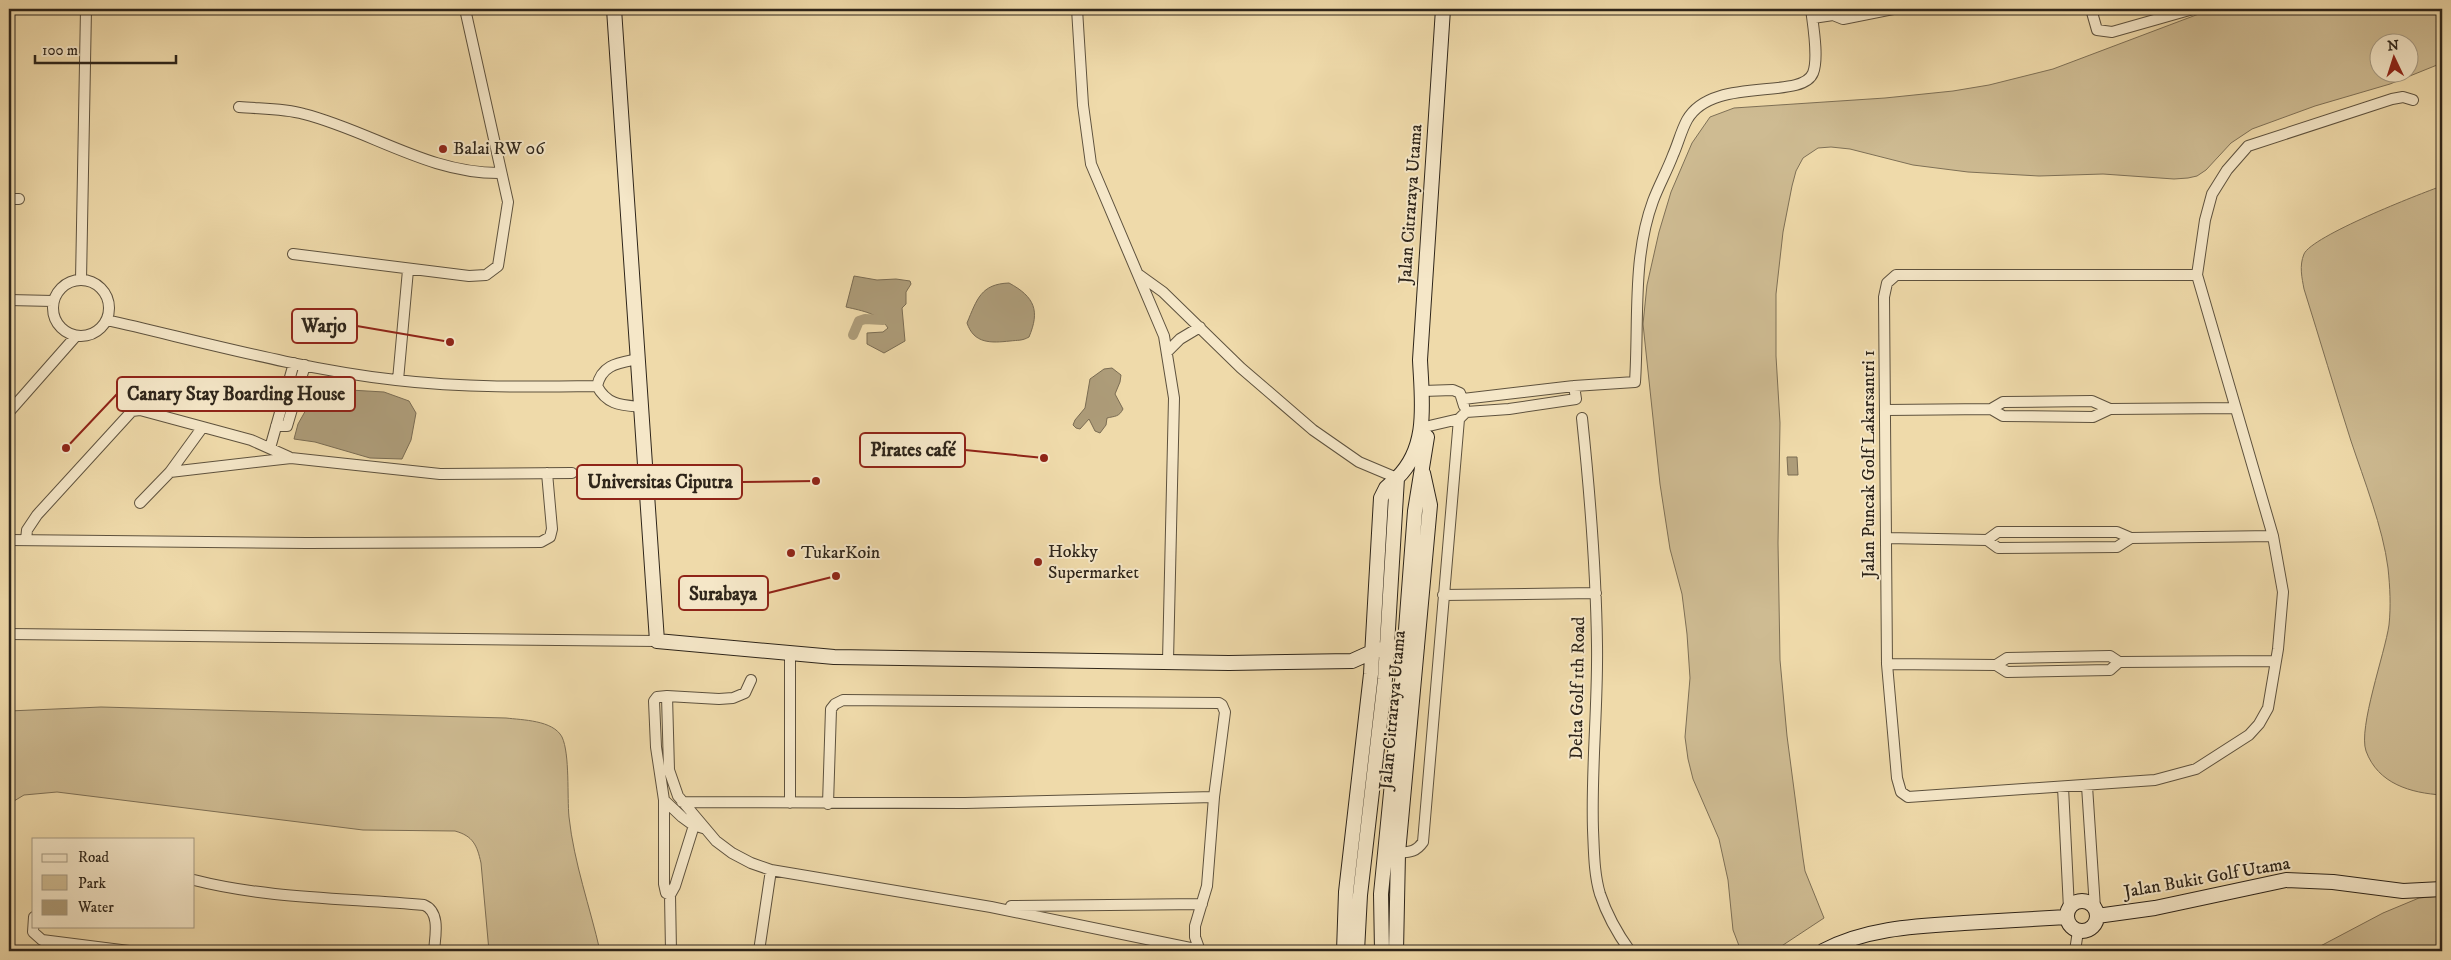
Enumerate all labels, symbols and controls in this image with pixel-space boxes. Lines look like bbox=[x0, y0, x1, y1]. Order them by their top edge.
scale bar bbox=[35, 32, 176, 64]
north arrow bbox=[2368, 32, 2418, 82]
text: N bbox=[2387, 37, 2400, 55]
text: 100 m bbox=[42, 41, 78, 60]
street label: Jalan Citraraya Utama bbox=[1394, 123, 1428, 286]
place label: Balai RW 06 bbox=[453, 138, 545, 160]
marker: Balai RW 06 bbox=[437, 143, 449, 155]
callout: Warjo bbox=[292, 309, 357, 343]
text: Warjo bbox=[300, 315, 347, 339]
street label: Jalan Puncak Golf Lakarsantri 1 bbox=[1858, 350, 1880, 580]
callout: Canary Stay Boarding House bbox=[117, 377, 355, 411]
text: Canary Stay Boarding House bbox=[127, 383, 345, 406]
callout: Pirates café bbox=[860, 433, 965, 467]
text: Pirates café bbox=[870, 439, 957, 462]
callout: Universitas Ciputra bbox=[577, 465, 742, 499]
text: Universitas Ciputra bbox=[587, 471, 734, 494]
place label: Hokky Supermarket bbox=[1048, 541, 1139, 584]
place label: TukarKoin bbox=[801, 542, 881, 564]
marker: TukarKoin bbox=[785, 547, 797, 559]
marker: Hokky Supermarket bbox=[1032, 556, 1044, 568]
callout: Surabaya bbox=[679, 576, 768, 610]
text: Surabaya bbox=[689, 583, 758, 606]
street label: Delta Golf 1th Road bbox=[1566, 616, 1590, 760]
street label: Jalan Citraraya Utama bbox=[1375, 629, 1411, 793]
legend bbox=[32, 838, 195, 928]
text: Road bbox=[78, 848, 110, 867]
street label: Jalan Bukit Golf Utama bbox=[2120, 852, 2292, 904]
text: Park bbox=[78, 874, 107, 893]
text: Water bbox=[77, 898, 114, 917]

